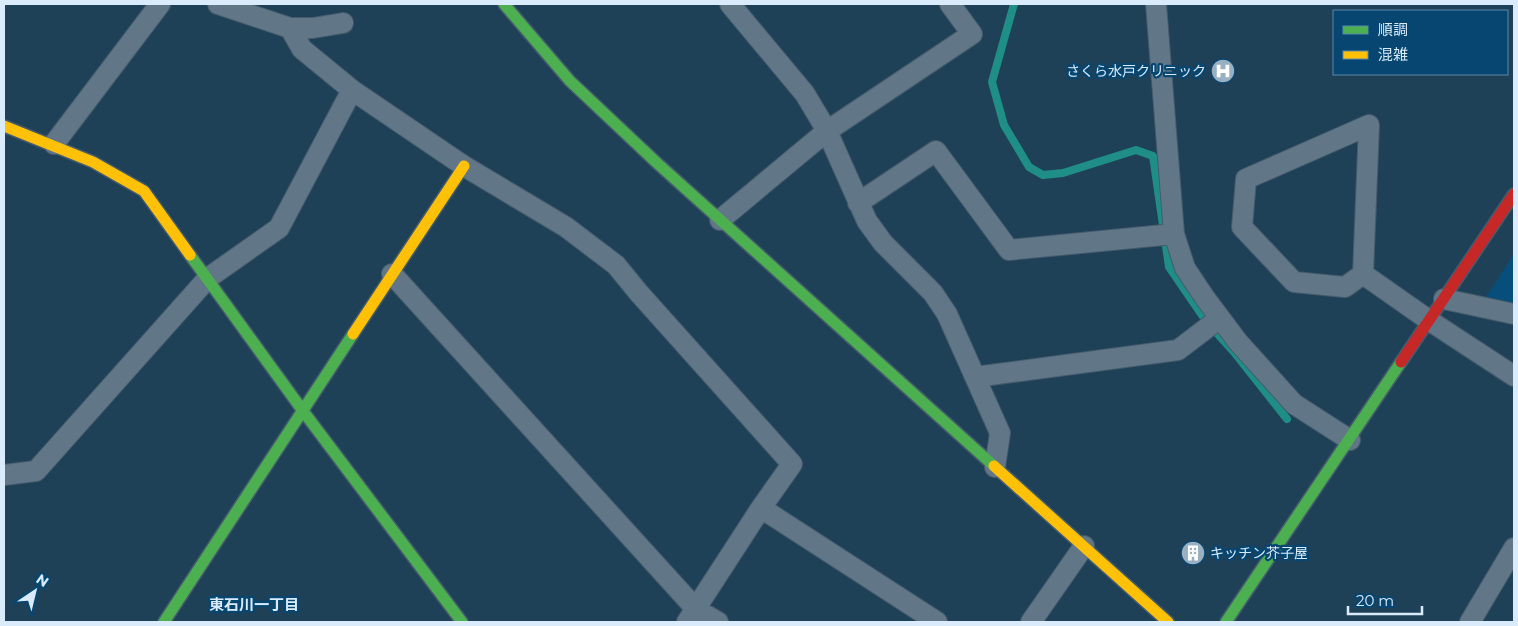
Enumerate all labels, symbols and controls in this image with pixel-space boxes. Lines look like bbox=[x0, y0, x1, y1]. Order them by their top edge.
legend bbox=[1333, 10, 1508, 75]
text: 順調 bbox=[1378, 20, 1408, 39]
text: 混雑 bbox=[1378, 45, 1408, 64]
hospital icon: さくら水戸クリニック bbox=[1210, 58, 1236, 84]
place label: さくら水戸クリニック bbox=[1066, 62, 1206, 80]
building icon: キッチン芥子屋 bbox=[1180, 540, 1206, 566]
place label: キッチン芥子屋 bbox=[1210, 544, 1308, 562]
north arrow bbox=[10, 566, 60, 616]
text: N bbox=[33, 570, 52, 591]
scale bar bbox=[1348, 584, 1422, 616]
text: 20 m bbox=[1356, 591, 1394, 610]
district label: 東石川一丁目 bbox=[209, 595, 299, 614]

